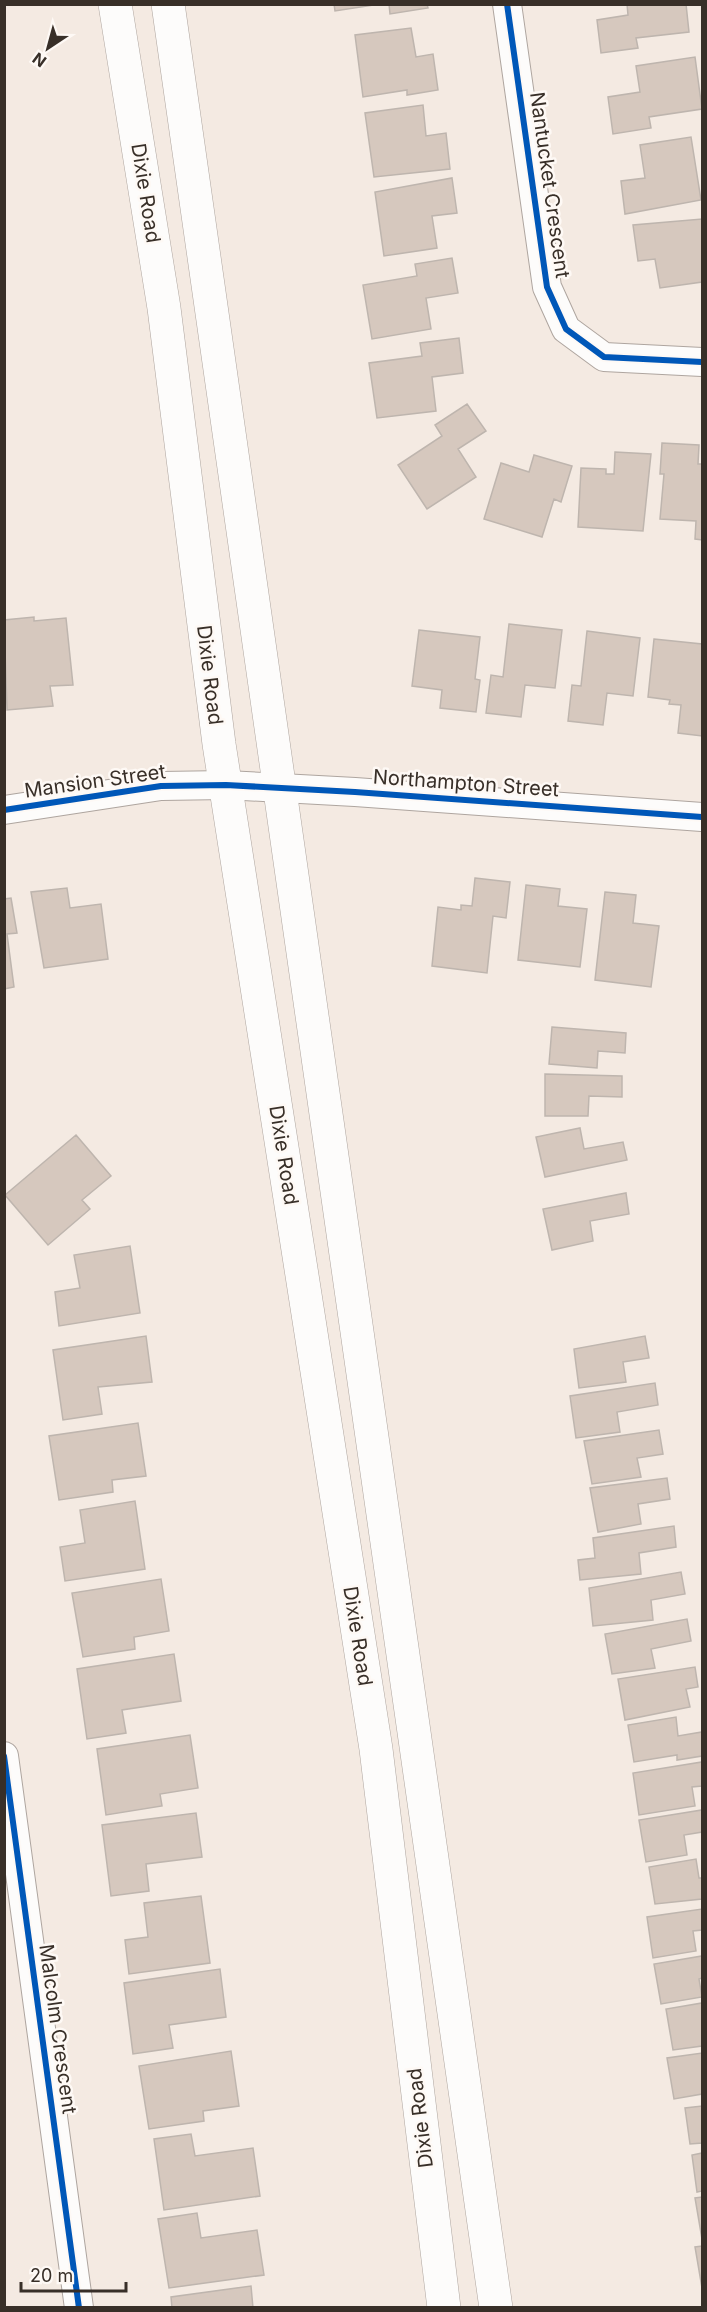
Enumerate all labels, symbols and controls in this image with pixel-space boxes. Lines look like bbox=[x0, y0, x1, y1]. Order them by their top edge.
north arrow bbox=[18, 18, 78, 78]
text: N bbox=[28, 48, 50, 72]
street label: Nantucket Crescent bbox=[525, 90, 575, 280]
street label: Dixie Road bbox=[126, 141, 166, 245]
street label: Dixie Road bbox=[192, 624, 228, 726]
street label: Mansion Street bbox=[23, 759, 168, 803]
street label: Northampton Street bbox=[372, 765, 560, 802]
street label: Dixie Road bbox=[264, 1103, 304, 1207]
street label: Dixie Road bbox=[338, 1584, 378, 1688]
street label: Malcolm Crescent bbox=[34, 1943, 82, 2116]
street label: Dixie Road bbox=[402, 2067, 438, 2169]
scale bar bbox=[21, 2255, 126, 2293]
text: 20 m bbox=[30, 2265, 73, 2286]

